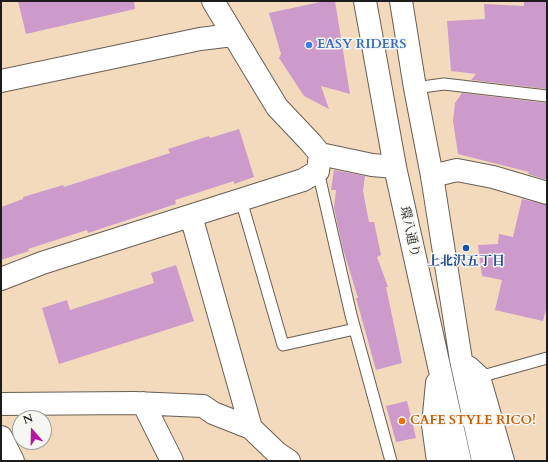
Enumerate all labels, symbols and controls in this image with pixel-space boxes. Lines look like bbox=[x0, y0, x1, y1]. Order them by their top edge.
place label: EASY RIDERS bbox=[317, 37, 406, 53]
marker: EASY RIDERS bbox=[304, 40, 314, 50]
street label: 環八通り bbox=[396, 205, 422, 259]
marker: 上北沢五丁目 bbox=[461, 243, 471, 253]
place label: 上北沢五丁目 bbox=[427, 254, 505, 270]
north arrow bbox=[12, 410, 52, 450]
text: N bbox=[21, 411, 35, 428]
place label: CAFE STYLE RICO! bbox=[410, 413, 536, 429]
marker: CAFE STYLE RICO! bbox=[397, 416, 407, 426]

